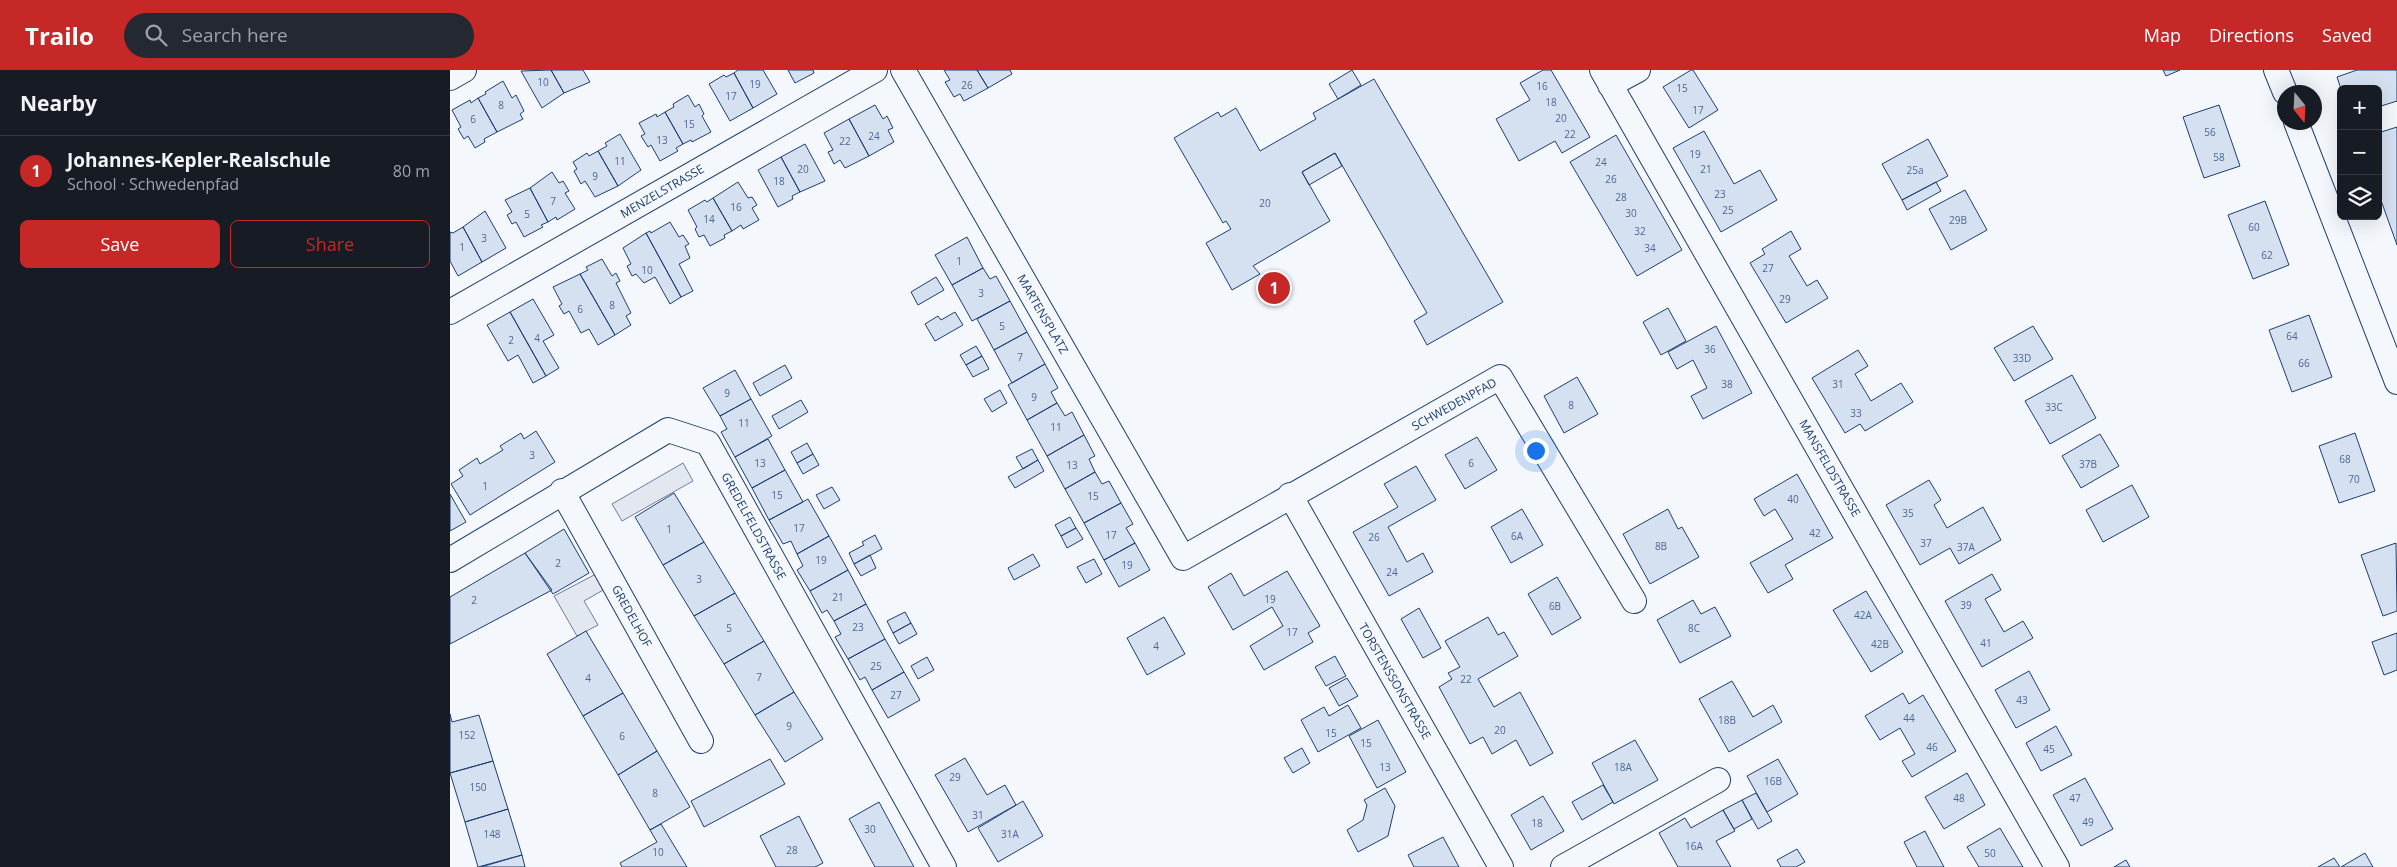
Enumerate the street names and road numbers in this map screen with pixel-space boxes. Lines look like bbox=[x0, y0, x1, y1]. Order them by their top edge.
street label: MENZELSTRASSE bbox=[617, 160, 707, 222]
street label: MARTENSPLATZ bbox=[1013, 271, 1073, 357]
street label: SCHWEDENPFAD bbox=[1408, 374, 1500, 434]
street label: MANSFELDSTRASSE bbox=[1795, 416, 1865, 520]
street label: GREDELFELDSTRASSE bbox=[717, 469, 791, 583]
street label: GREDELHOF bbox=[608, 582, 656, 650]
street label: TORSTENSSONSTRASSE bbox=[1355, 620, 1435, 742]

